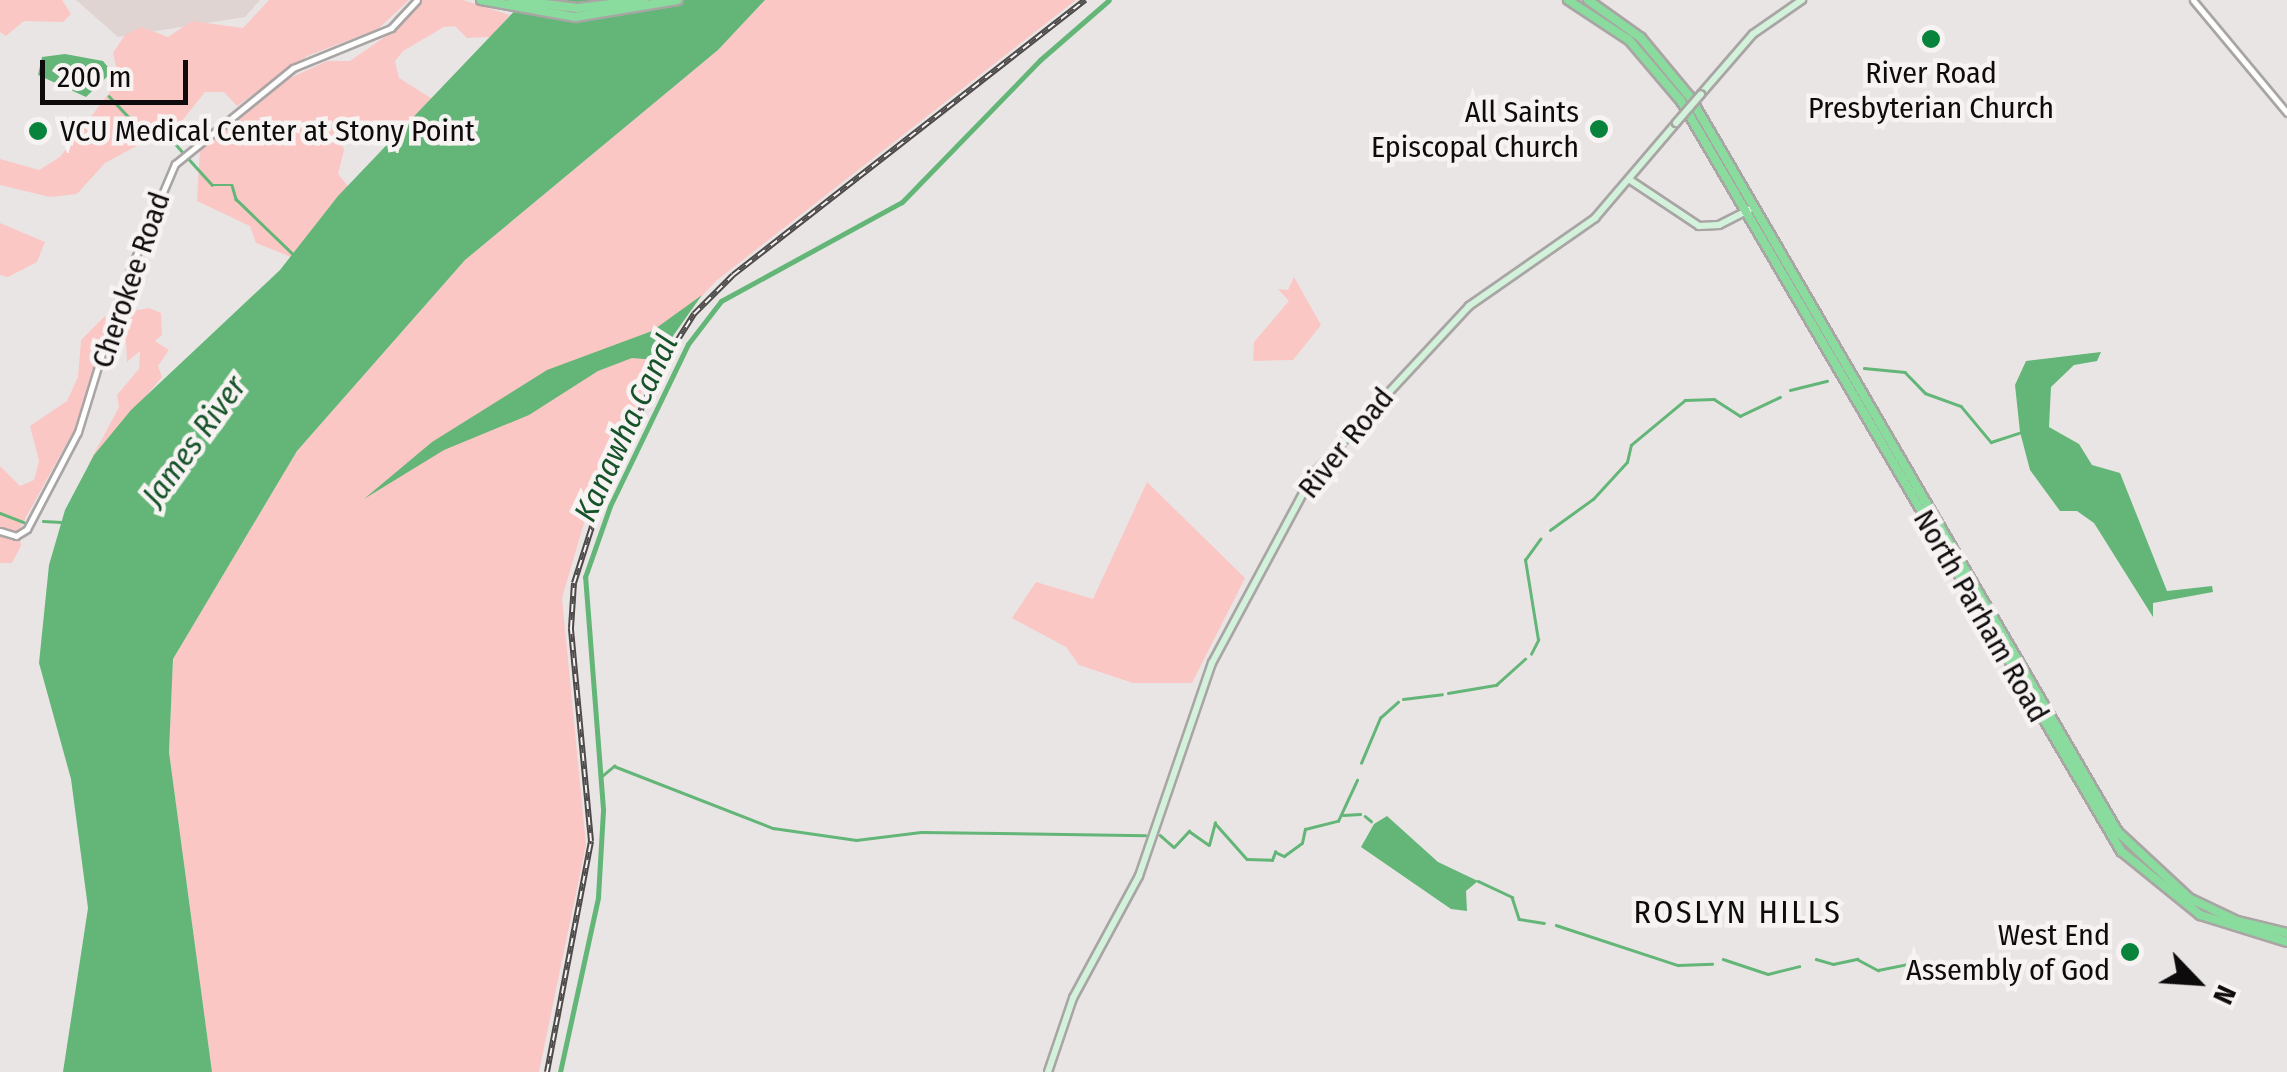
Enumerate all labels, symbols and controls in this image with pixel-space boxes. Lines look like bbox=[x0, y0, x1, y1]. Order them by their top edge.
marker: River Road Presbyterian Church bbox=[1920, 28, 1942, 50]
scale bar bbox=[45, 40, 192, 102]
place label: River Road Presbyterian Church bbox=[1808, 55, 2054, 126]
text: 200 m bbox=[57, 59, 132, 95]
place label: All Saints Episcopal Church bbox=[1371, 94, 1579, 164]
place label: VCU Medical Center at Stony Point bbox=[60, 113, 475, 149]
marker: VCU Medical Center at Stony Point bbox=[25, 118, 51, 144]
marker: All Saints Episcopal Church bbox=[1588, 118, 1610, 140]
street label: Cherokee Road bbox=[84, 187, 178, 373]
water label: Kanawha Canal bbox=[566, 328, 686, 528]
water label: James River bbox=[134, 368, 254, 514]
street label: River Road bbox=[1291, 381, 1401, 505]
street label: North Parham Road bbox=[1906, 503, 2056, 729]
district label: ROSLYN HILLS bbox=[1634, 893, 1842, 931]
place label: West End Assembly of God bbox=[1906, 917, 2110, 988]
north arrow bbox=[2147, 932, 2247, 1032]
marker: West End Assembly of God bbox=[2119, 941, 2141, 963]
text: N bbox=[2206, 980, 2243, 1009]

